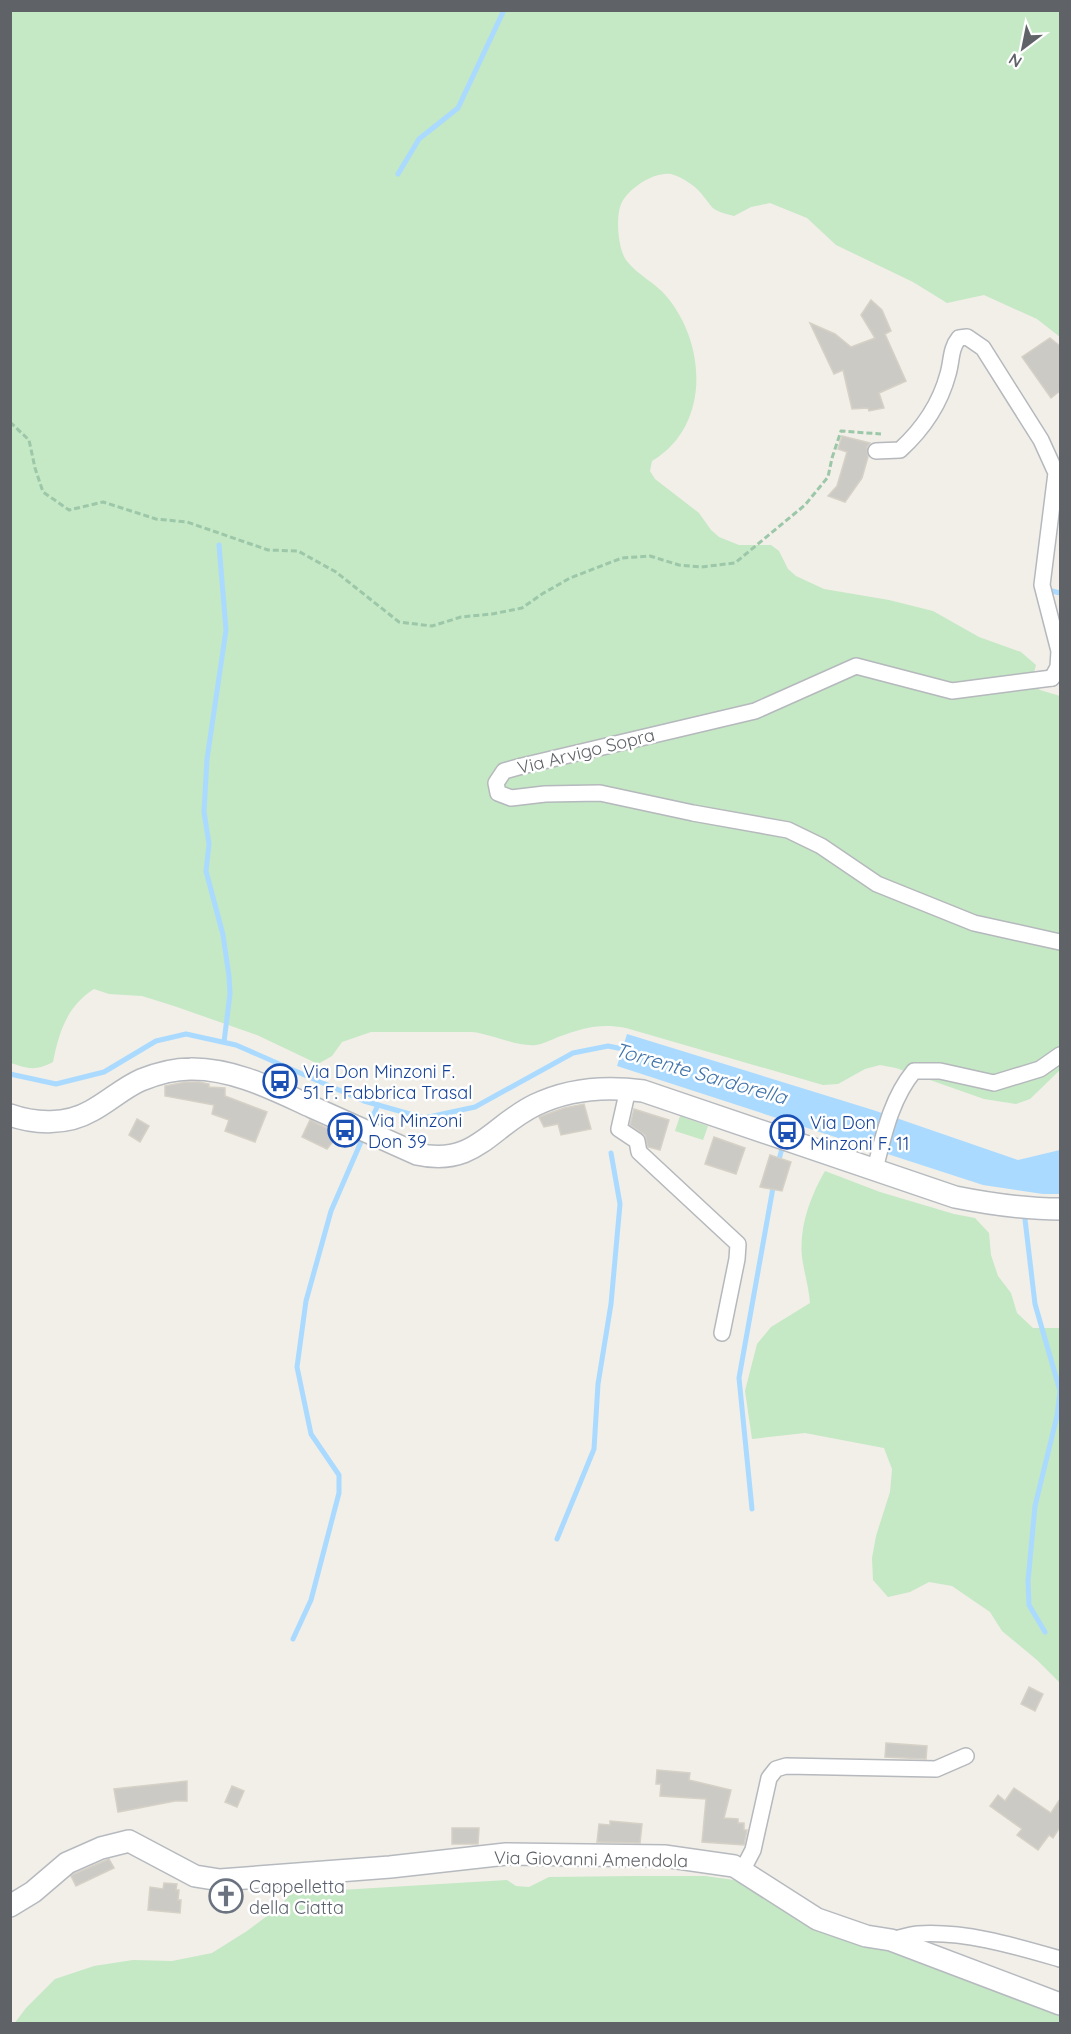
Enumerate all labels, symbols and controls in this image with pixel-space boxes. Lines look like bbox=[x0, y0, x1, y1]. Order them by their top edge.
north arrow bbox=[993, 18, 1053, 78]
text: N bbox=[1005, 49, 1025, 72]
street label: Via Arvigo Sopra bbox=[515, 723, 657, 779]
water label: Torrente Sardorella bbox=[612, 1036, 792, 1110]
place label: Via Don Minzoni F. 51 F. Fabbrica Trasal bbox=[303, 1060, 472, 1104]
bus stop icon: Via Don Minzoni F. 51 F. Fabbrica Trasal bbox=[262, 1063, 298, 1099]
place label: Via Minzoni Don 39 bbox=[368, 1109, 462, 1153]
place label: Via Don Minzoni F. 11 bbox=[810, 1111, 909, 1155]
bus stop icon: Via Minzoni Don 39 bbox=[327, 1112, 363, 1148]
bus stop icon: Via Don Minzoni F. 11 bbox=[769, 1114, 805, 1150]
street label: Via Giovanni Amendola bbox=[494, 1846, 688, 1872]
place label: Cappelletta della Ciatta bbox=[249, 1875, 345, 1919]
church icon: Cappelletta della Ciatta bbox=[208, 1878, 244, 1914]

